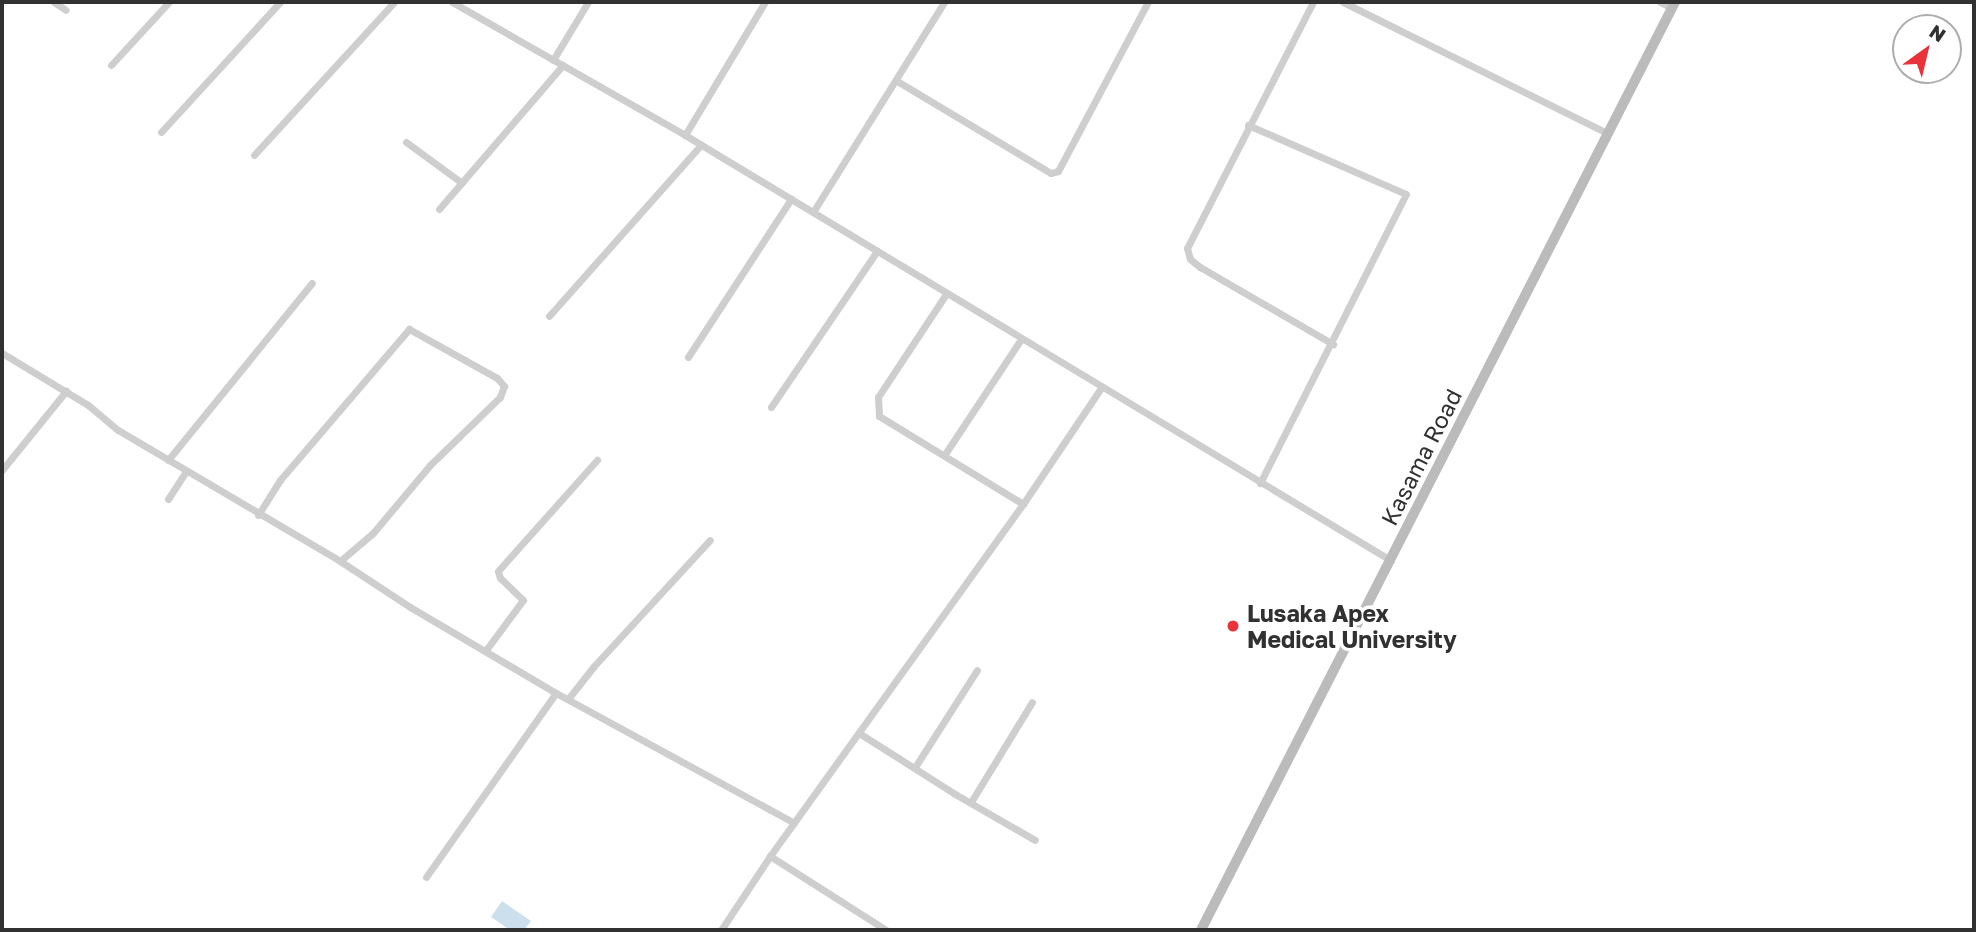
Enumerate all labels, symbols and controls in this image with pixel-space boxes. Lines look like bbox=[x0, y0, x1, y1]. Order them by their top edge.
north arrow bbox=[1892, 14, 1962, 84]
text: N bbox=[1925, 19, 1950, 46]
street label: Kasama Road bbox=[1375, 384, 1467, 530]
place label: Lusaka Apex Medical University bbox=[1247, 599, 1457, 653]
marker: Lusaka Apex Medical University bbox=[1225, 618, 1241, 634]

